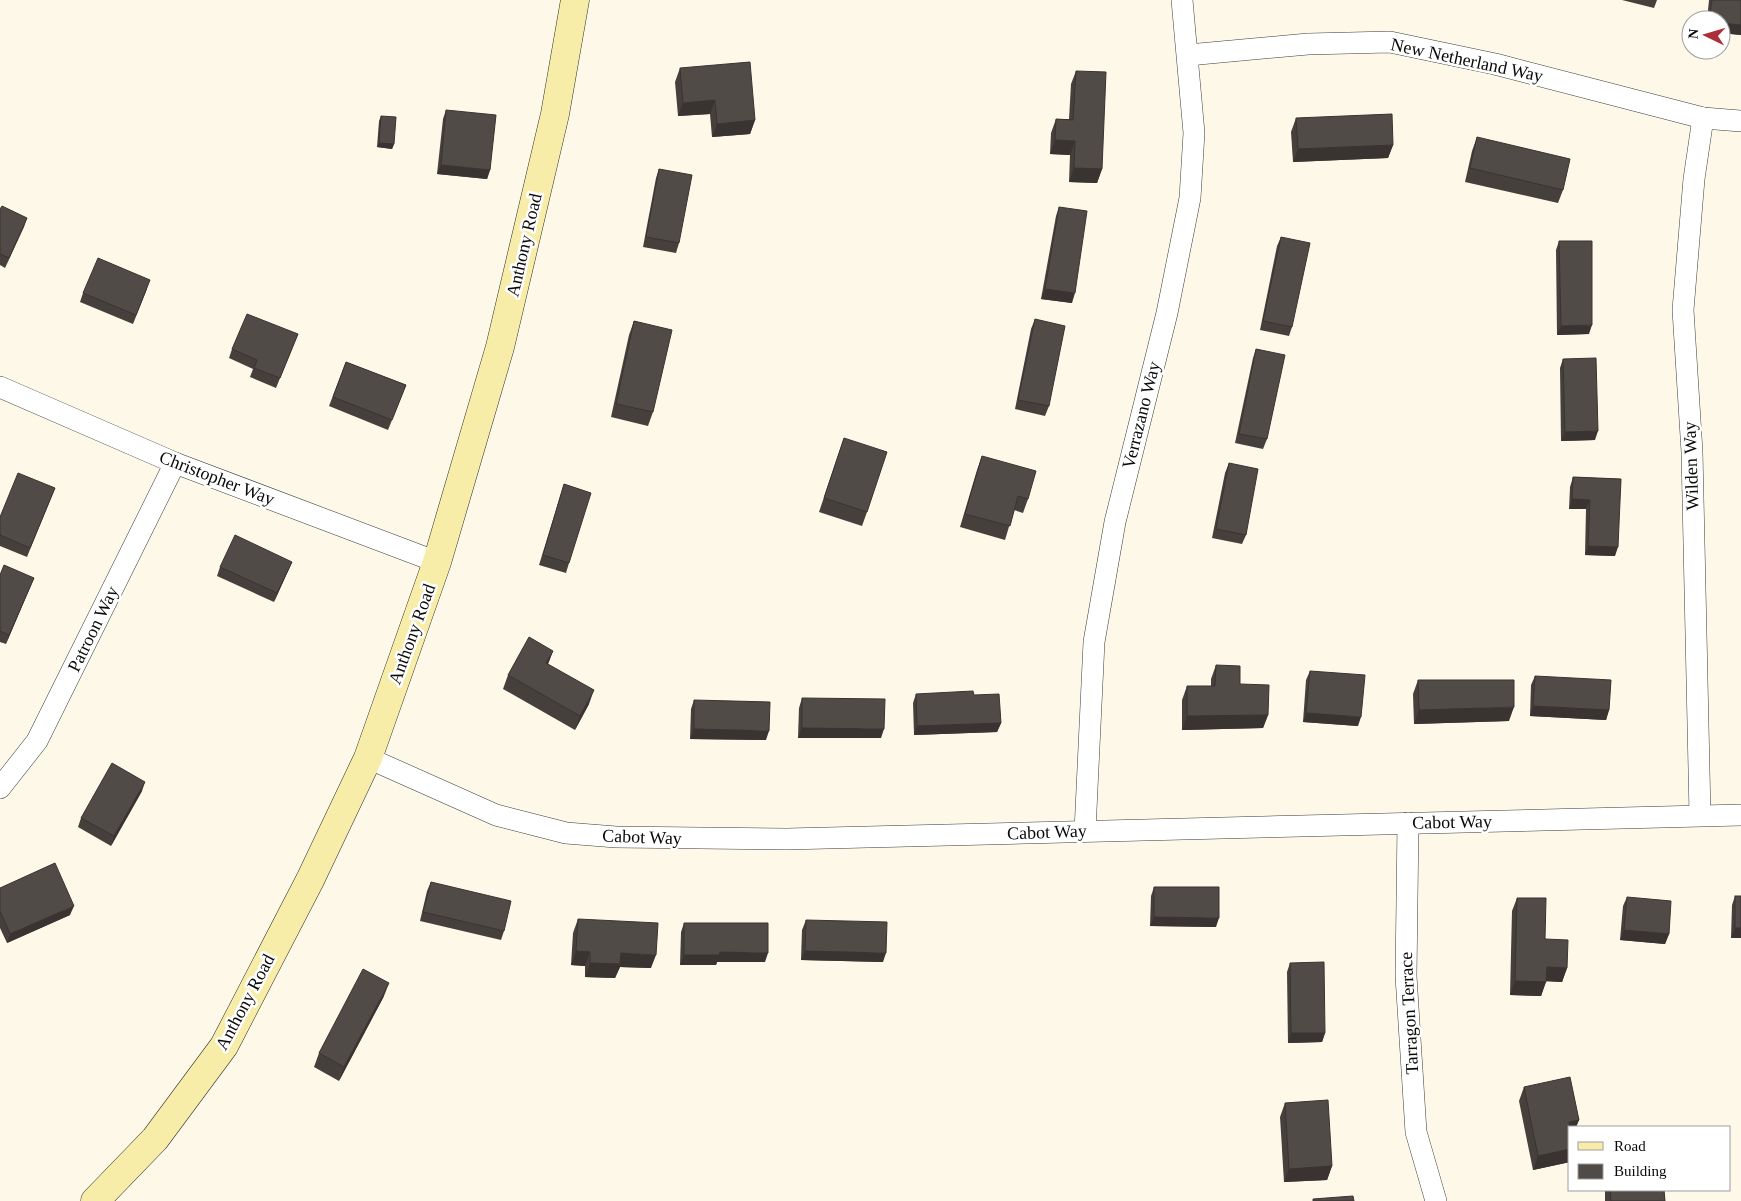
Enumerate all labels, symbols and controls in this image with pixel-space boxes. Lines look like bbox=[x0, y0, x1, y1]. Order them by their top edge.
north arrow bbox=[1681, 10, 1731, 60]
text: N bbox=[1686, 28, 1701, 40]
street label: New Netherland Way bbox=[1389, 34, 1545, 86]
street label: Anthony Road bbox=[502, 191, 546, 299]
street label: Verrazano Way bbox=[1118, 359, 1164, 471]
street label: Wilden Way bbox=[1679, 421, 1703, 511]
street label: Christopher Way bbox=[157, 447, 277, 509]
street label: Anthony Road bbox=[385, 581, 439, 687]
street label: Patroon Way bbox=[64, 583, 122, 675]
street label: Cabot Way bbox=[1412, 811, 1492, 833]
street label: Cabot Way bbox=[1007, 821, 1087, 843]
street label: Cabot Way bbox=[602, 826, 682, 848]
street label: Anthony Road bbox=[211, 951, 279, 1053]
street label: Tarragon Terrace bbox=[1396, 951, 1422, 1075]
legend bbox=[1568, 1126, 1731, 1191]
text: Road bbox=[1614, 1138, 1646, 1154]
text: Building bbox=[1614, 1163, 1667, 1179]

